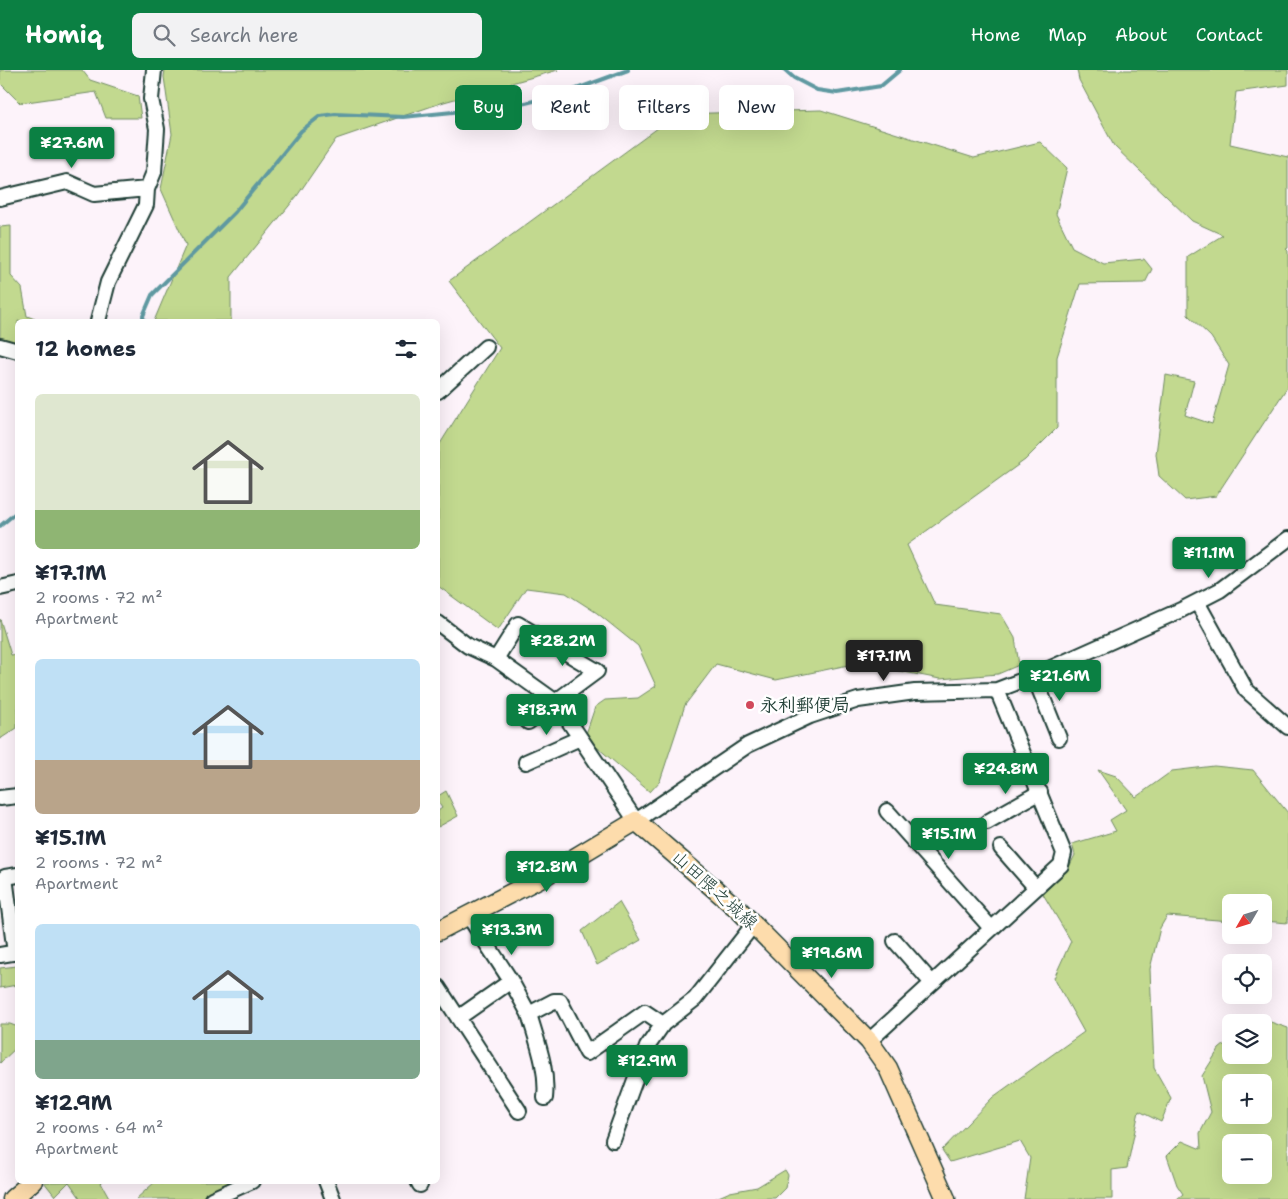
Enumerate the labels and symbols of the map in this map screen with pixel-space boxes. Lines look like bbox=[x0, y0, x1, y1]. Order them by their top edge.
pin: ¥27.6M bbox=[31, 126, 113, 169]
pin: ¥11.1M bbox=[1168, 536, 1250, 579]
pin: ¥28.2M bbox=[522, 624, 604, 667]
pin: ¥17.1M bbox=[843, 640, 925, 682]
pin: ¥21.6M bbox=[1019, 660, 1101, 702]
place label: 永利郵便局 bbox=[760, 693, 850, 717]
pin: ¥18.7M bbox=[506, 694, 588, 736]
marker: 永利郵便局 bbox=[744, 699, 756, 711]
pin: ¥24.8M bbox=[965, 752, 1047, 795]
pin: ¥15.1M bbox=[908, 818, 990, 860]
street label: 山田隈之城線 bbox=[667, 845, 763, 935]
pin: ¥12.8M bbox=[506, 850, 588, 893]
north arrow bbox=[1222, 894, 1272, 944]
pin: ¥13.3M bbox=[471, 914, 553, 956]
pin: ¥19.6M bbox=[791, 936, 873, 979]
pin: ¥12.9M bbox=[606, 1044, 688, 1087]

